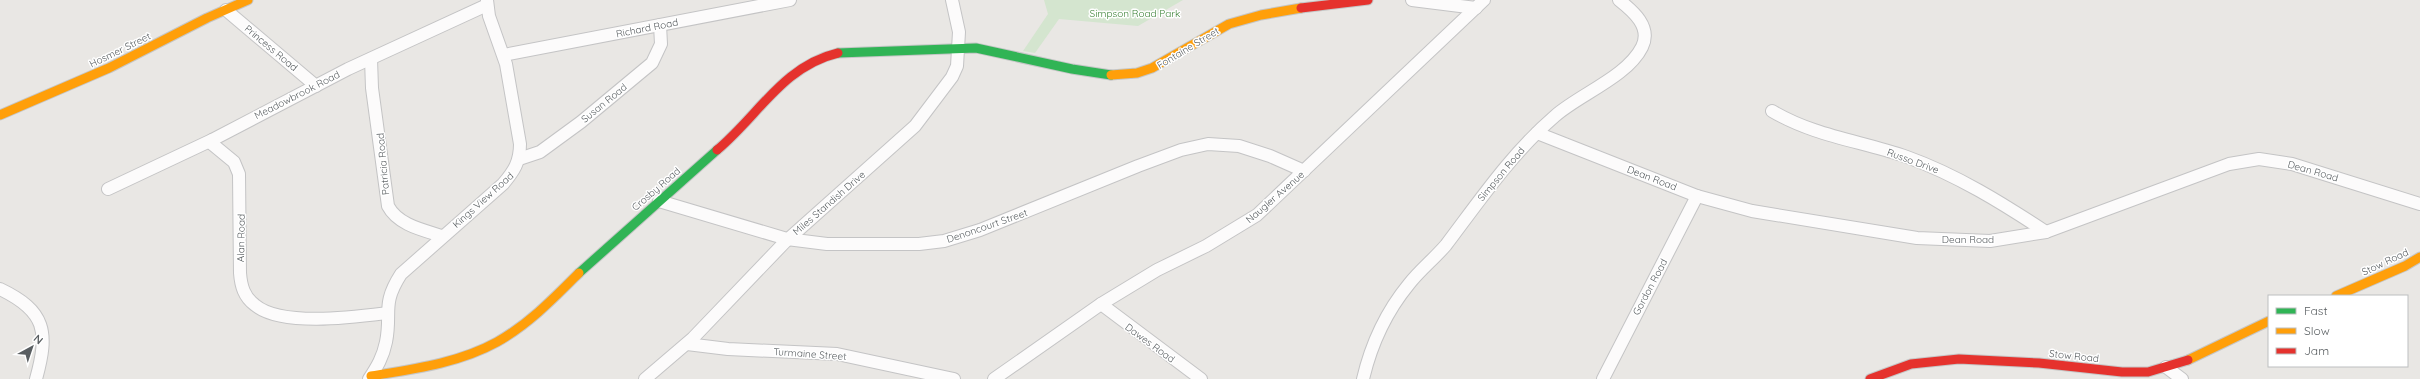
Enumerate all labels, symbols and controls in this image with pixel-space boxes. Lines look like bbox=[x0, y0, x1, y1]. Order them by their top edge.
park label: Simpson Road Park bbox=[1090, 7, 1180, 20]
street label: Richard Road bbox=[615, 16, 679, 40]
street label: Princess Road bbox=[242, 22, 300, 74]
street label: Fontaine Street bbox=[1154, 24, 1222, 72]
street label: Hosmer Street bbox=[87, 29, 153, 70]
street label: Meadowbrook Road bbox=[252, 68, 342, 122]
street label: Susan Road bbox=[578, 80, 630, 126]
street label: Patricia Road bbox=[374, 132, 392, 196]
street label: Simpson Road bbox=[1474, 144, 1528, 204]
street label: Russo Drive bbox=[1885, 146, 1941, 177]
street label: Dean Road bbox=[2286, 158, 2340, 184]
street label: Dean Road bbox=[1625, 163, 1679, 193]
street label: Crosby Road bbox=[629, 164, 683, 214]
street label: Miles Standish Drive bbox=[790, 168, 868, 238]
street label: Naugler Avenue bbox=[1243, 168, 1307, 226]
street label: Kings View Road bbox=[450, 169, 516, 231]
street label: Denoncourt Street bbox=[945, 206, 1030, 246]
street label: Alan Road bbox=[234, 214, 248, 262]
street label: Dean Road bbox=[1942, 233, 1994, 246]
street label: Stow Road bbox=[2360, 246, 2410, 278]
street label: Gordon Road bbox=[1630, 257, 1670, 317]
legend bbox=[2268, 295, 2408, 367]
text: Fast bbox=[2304, 303, 2328, 318]
street label: Dawes Road bbox=[1122, 321, 1178, 365]
text: Slow bbox=[2304, 323, 2330, 338]
north arrow bbox=[12, 327, 52, 367]
text: N bbox=[31, 331, 46, 347]
text: Jam bbox=[2304, 343, 2329, 358]
street label: Turmaine Street bbox=[773, 345, 848, 363]
street label: Stow Road bbox=[2048, 347, 2100, 365]

